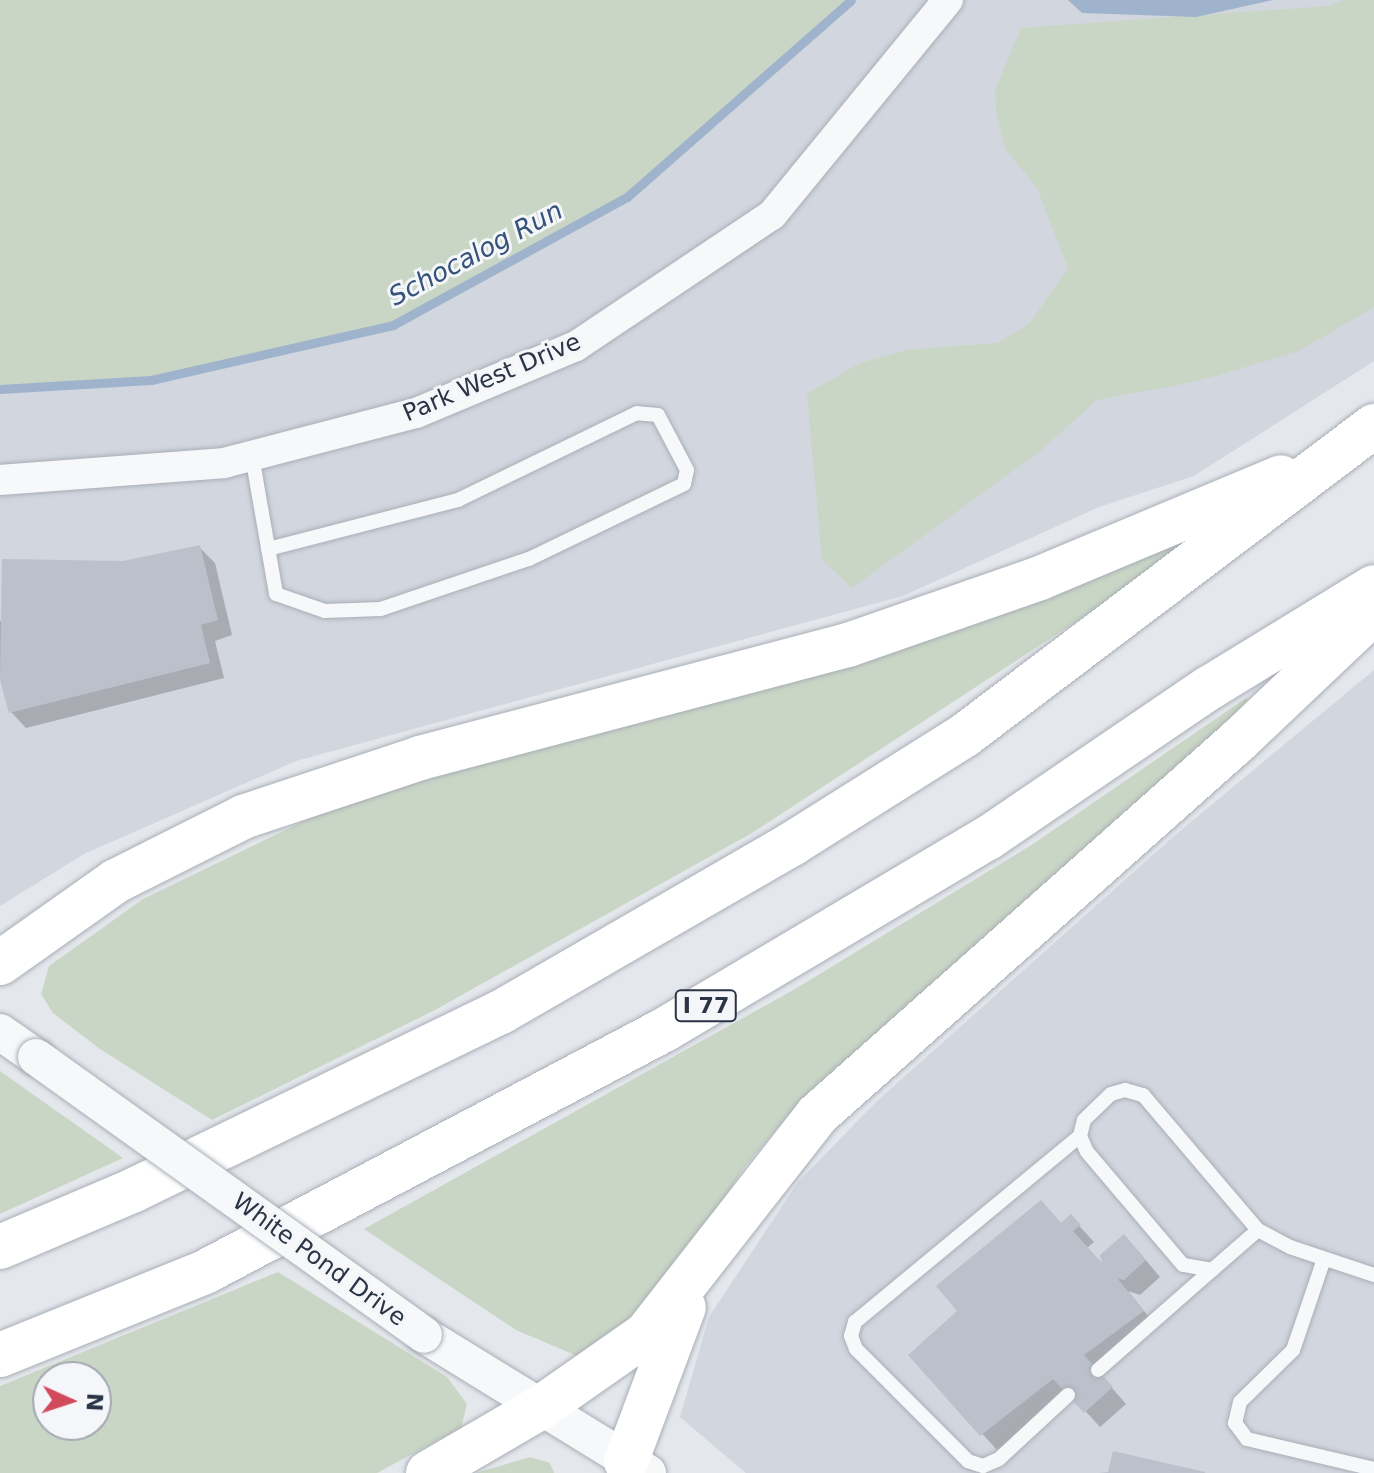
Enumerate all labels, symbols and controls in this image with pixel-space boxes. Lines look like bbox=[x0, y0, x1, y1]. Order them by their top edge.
water label: Schocalog Run bbox=[384, 195, 568, 313]
street label: Park West Drive bbox=[399, 328, 585, 428]
road number: I 77 bbox=[674, 988, 738, 1024]
street label: White Pond Drive bbox=[226, 1187, 412, 1333]
north arrow bbox=[32, 1361, 112, 1441]
text: N bbox=[82, 1392, 107, 1412]

